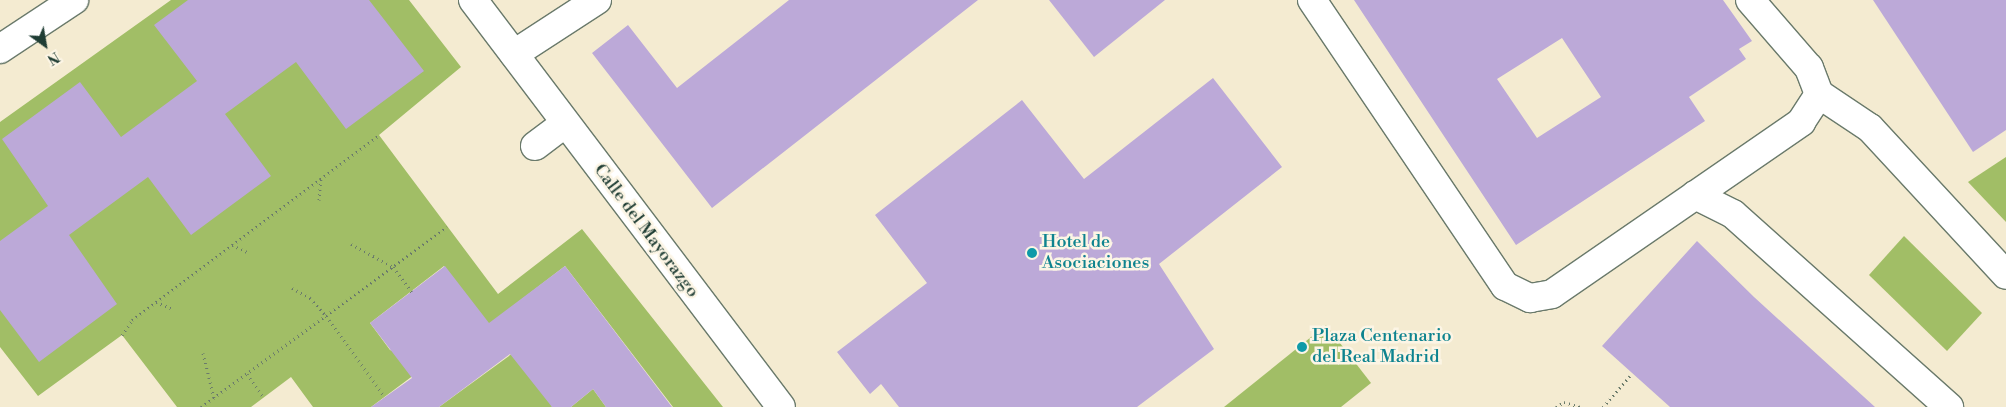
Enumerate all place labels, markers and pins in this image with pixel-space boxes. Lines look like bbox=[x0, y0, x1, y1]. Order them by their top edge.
place label: Hotel de Asociaciones bbox=[1042, 232, 1149, 274]
marker: Hotel de Asociaciones bbox=[1026, 247, 1038, 259]
place label: Plaza Centenario del Real Madrid bbox=[1312, 326, 1452, 368]
marker: Plaza Centenario del Real Madrid bbox=[1296, 341, 1308, 353]

